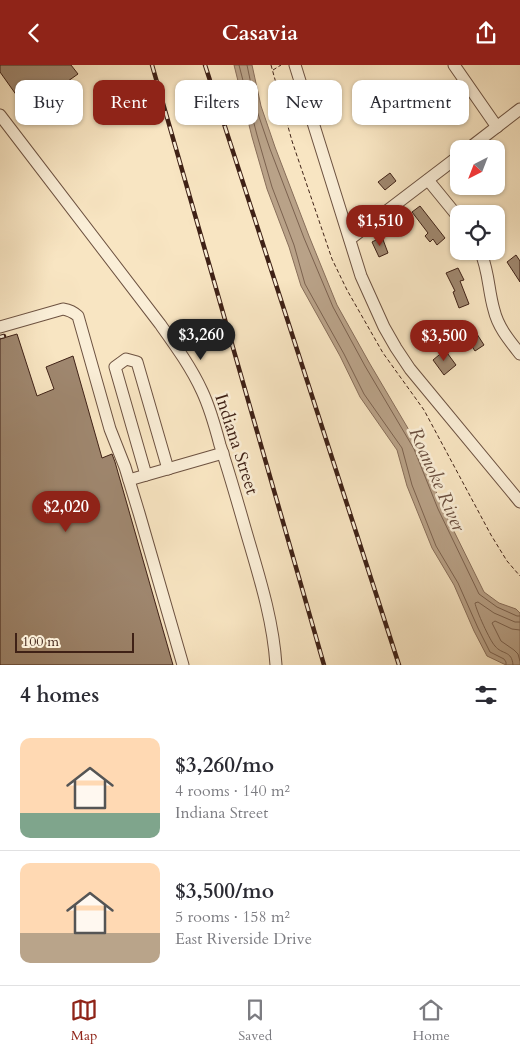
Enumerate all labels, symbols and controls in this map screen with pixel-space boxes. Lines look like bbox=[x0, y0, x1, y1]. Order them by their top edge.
text: Casavia bbox=[222, 18, 298, 48]
icon: back bbox=[20, 19, 48, 47]
icon: share bbox=[472, 19, 500, 47]
chip: Buy bbox=[15, 80, 83, 125]
chip: Rent bbox=[93, 80, 165, 125]
chip: Filters bbox=[175, 80, 258, 125]
chip: New bbox=[268, 80, 342, 125]
chip: Apartment bbox=[352, 80, 469, 125]
north arrow bbox=[450, 140, 505, 195]
map controls bbox=[450, 140, 505, 260]
pin: $1,510 bbox=[339, 205, 421, 247]
button: locate bbox=[450, 205, 505, 260]
text: $1,510 bbox=[357, 210, 403, 232]
pin: $3,260 bbox=[160, 319, 242, 361]
pin: $3,500 bbox=[403, 319, 485, 362]
text: $3,260 bbox=[178, 324, 224, 346]
text: $3,500 bbox=[421, 325, 467, 347]
street label: Indiana Street bbox=[208, 390, 265, 498]
water label: Roanoke River bbox=[403, 423, 472, 536]
pin: $2,020 bbox=[25, 491, 107, 533]
text: $2,020 bbox=[43, 496, 89, 518]
scale bar bbox=[15, 630, 134, 653]
text: 100 m bbox=[22, 632, 59, 651]
text: 4 homes bbox=[20, 681, 99, 710]
icon: filters bbox=[472, 681, 500, 709]
text: $3,260/mo bbox=[175, 751, 274, 780]
icon: home bbox=[60, 758, 120, 818]
text: 4 rooms · 140 m² bbox=[175, 780, 290, 802]
text: Indiana Street bbox=[175, 802, 268, 824]
text: $3,500/mo bbox=[175, 877, 274, 906]
icon: home bbox=[60, 883, 120, 943]
text: 5 rooms · 158 m² bbox=[175, 906, 290, 928]
text: East Riverside Drive bbox=[175, 928, 312, 950]
tab: Map bbox=[70, 996, 98, 1045]
tab: Saved bbox=[238, 996, 272, 1045]
tab: Home bbox=[412, 996, 450, 1045]

